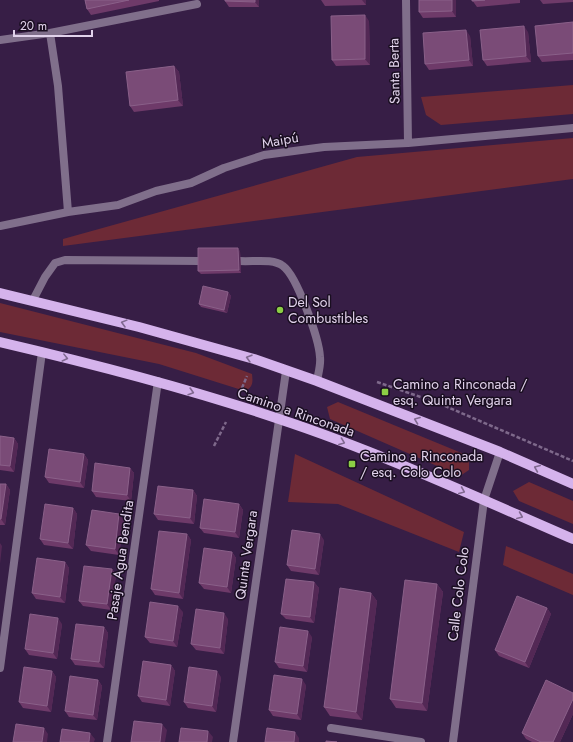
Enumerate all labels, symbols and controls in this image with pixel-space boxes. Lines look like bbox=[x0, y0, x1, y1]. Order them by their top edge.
scale bar bbox=[14, 12, 92, 38]
text: 20 m bbox=[20, 17, 47, 35]
street label: Santa Berta bbox=[383, 38, 405, 104]
street label: Maipú bbox=[260, 127, 300, 153]
place label: Del Sol Combustibles bbox=[288, 292, 369, 328]
marker: Del Sol Combustibles bbox=[275, 305, 285, 315]
one-way arrow bbox=[120, 319, 127, 328]
one-way arrow bbox=[62, 353, 68, 361]
one-way arrow bbox=[245, 354, 252, 363]
place label: Camino a Rinconada / esq. Quinta Vergara bbox=[393, 374, 527, 410]
street label: Camino a Rinconada bbox=[235, 383, 357, 441]
one-way arrow bbox=[187, 387, 194, 395]
marker: Camino a Rinconada / esq. Quinta Vergara bbox=[380, 387, 390, 397]
one-way arrow bbox=[413, 417, 421, 425]
one-way arrow bbox=[338, 437, 345, 445]
place label: Camino a Rinconada / esq. Colo Colo bbox=[360, 446, 483, 482]
marker: Camino a Rinconada / esq. Colo Colo bbox=[347, 459, 357, 469]
one-way arrow bbox=[534, 465, 541, 473]
one-way arrow bbox=[457, 486, 465, 494]
street label: Pasaje Agua Bendita bbox=[102, 499, 138, 621]
street label: Quinta Vergara bbox=[230, 509, 262, 601]
one-way arrow bbox=[516, 511, 523, 519]
street label: Calle Colo Colo bbox=[442, 545, 474, 642]

